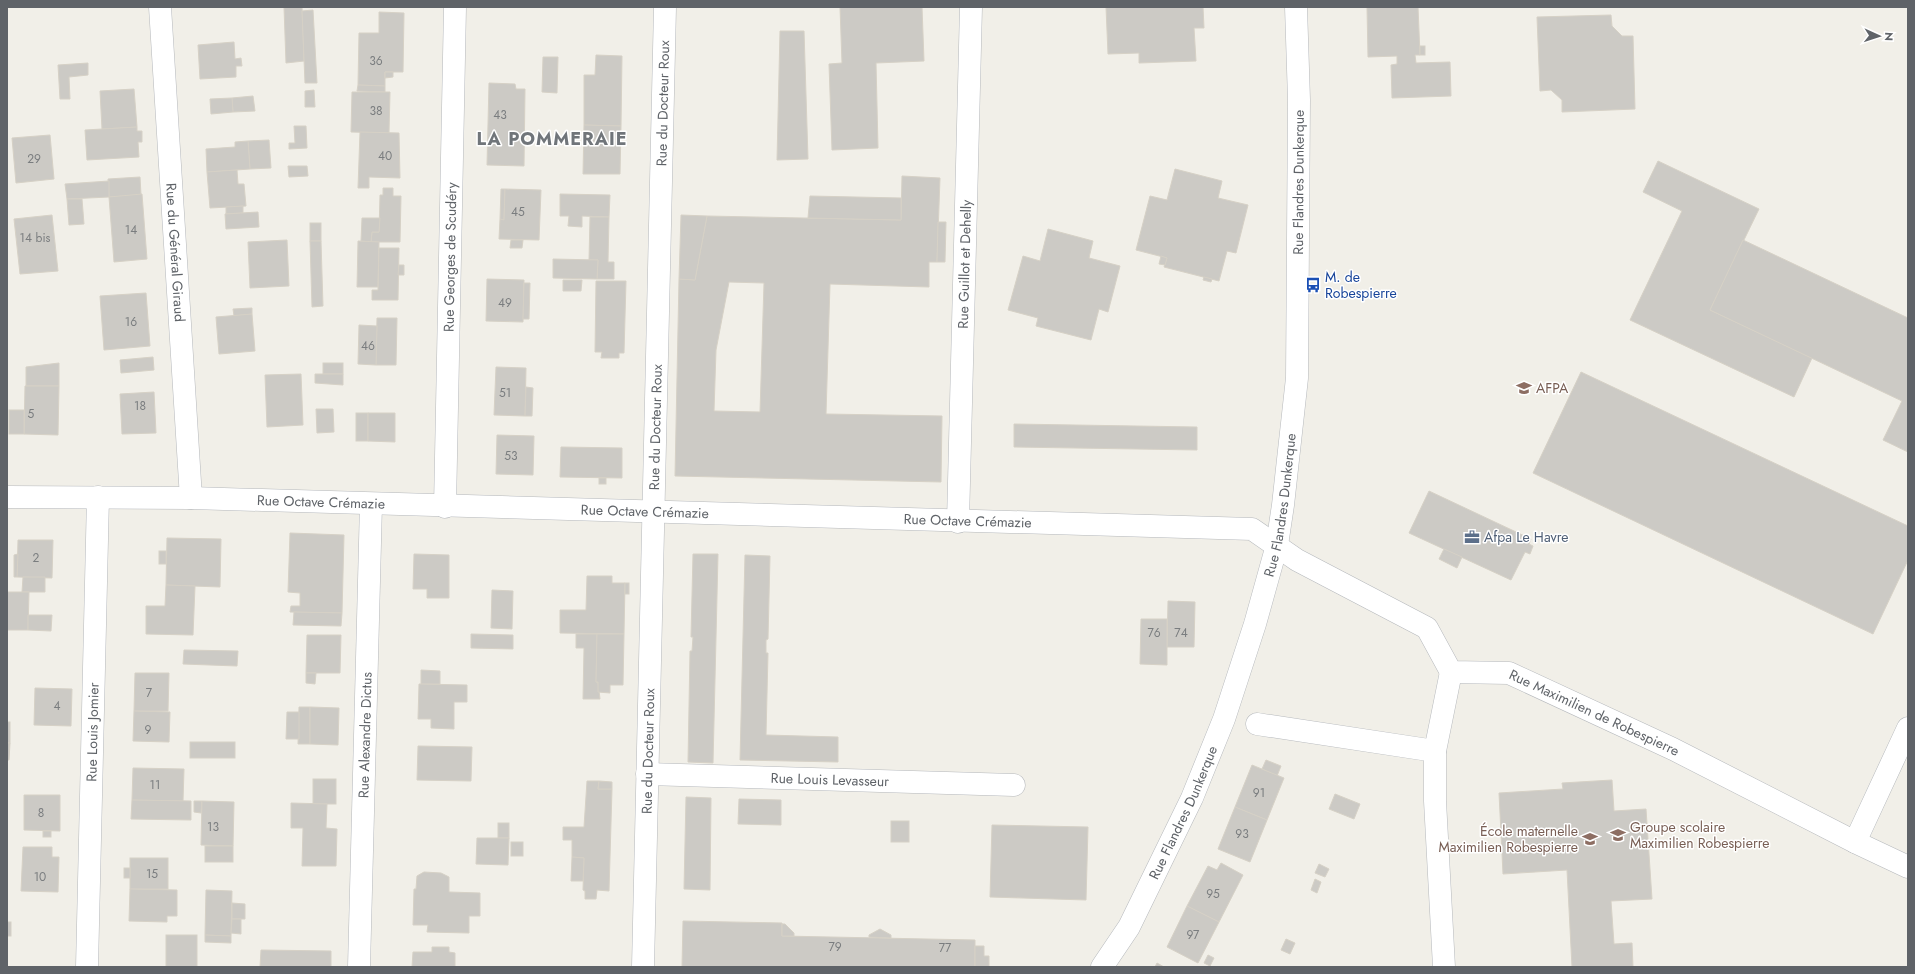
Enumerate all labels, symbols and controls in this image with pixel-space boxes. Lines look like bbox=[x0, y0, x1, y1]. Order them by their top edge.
north arrow bbox=[1859, 16, 1899, 56]
text: N bbox=[1881, 32, 1897, 41]
street label: Rue du Docteur Roux bbox=[651, 40, 674, 166]
house number: 36 bbox=[369, 52, 383, 70]
house number: 38 bbox=[369, 102, 383, 120]
house number: 43 bbox=[493, 106, 507, 124]
street label: Rue Flandres Dunkerque bbox=[1288, 110, 1309, 255]
district label: LA POMMERAIE bbox=[476, 126, 628, 152]
house number: 40 bbox=[378, 147, 392, 165]
house number: 29 bbox=[27, 150, 41, 168]
street label: Rue Georges de Scudéry bbox=[439, 181, 462, 332]
street label: Rue du Général Giraud bbox=[161, 182, 190, 323]
street label: Rue Guillot et Dehelly bbox=[953, 199, 976, 329]
house number: 45 bbox=[511, 203, 525, 221]
house number: 14 bbox=[125, 221, 137, 239]
house number: 14 bis bbox=[20, 229, 51, 247]
place label: M. de Robespierre bbox=[1325, 267, 1397, 303]
bus stop icon: M. de Robespierre bbox=[1304, 276, 1322, 294]
house number: 49 bbox=[498, 294, 512, 312]
house number: 16 bbox=[125, 313, 137, 331]
house number: 46 bbox=[361, 337, 375, 355]
street label: Rue du Docteur Roux bbox=[644, 364, 667, 490]
place label: AFPA bbox=[1536, 378, 1569, 398]
school or university icon: AFPA bbox=[1515, 379, 1533, 397]
house number: 51 bbox=[499, 384, 511, 402]
house number: 18 bbox=[134, 397, 146, 415]
house number: 5 bbox=[28, 405, 35, 423]
street label: Rue Flandres Dunkerque bbox=[1259, 432, 1301, 579]
house number: 53 bbox=[504, 447, 518, 465]
street label: Rue Octave Crémazie bbox=[257, 490, 385, 514]
street label: Rue Octave Crémazie bbox=[580, 499, 709, 523]
street label: Rue Octave Crémazie bbox=[903, 509, 1032, 533]
place label: Afpa Le Havre bbox=[1484, 527, 1569, 547]
office icon: Afpa Le Havre bbox=[1463, 528, 1481, 546]
house number: 2 bbox=[33, 549, 40, 567]
house number: 76 bbox=[1147, 624, 1161, 642]
house number: 74 bbox=[1174, 624, 1188, 642]
street label: Rue Maximilien de Robespierre bbox=[1506, 664, 1683, 761]
street label: Rue Alexandre Dictus bbox=[353, 671, 377, 798]
street label: Rue Louis Jomier bbox=[81, 682, 104, 782]
house number: 7 bbox=[146, 684, 153, 702]
street label: Rue du Docteur Roux bbox=[637, 688, 659, 814]
house number: 4 bbox=[54, 697, 61, 715]
house number: 9 bbox=[145, 721, 152, 739]
street label: Rue Flandres Dunkerque bbox=[1144, 743, 1222, 883]
street label: Rue Louis Levasseur bbox=[770, 768, 890, 791]
house number: 11 bbox=[150, 776, 160, 794]
house number: 91 bbox=[1253, 784, 1265, 802]
house number: 8 bbox=[38, 804, 44, 822]
place label: Groupe scolaire Maximilien Robespierre bbox=[1630, 817, 1770, 853]
house number: 13 bbox=[207, 818, 219, 836]
place label: École maternelle Maximilien Robespierre bbox=[1438, 821, 1578, 857]
house number: 93 bbox=[1235, 825, 1249, 843]
school or university icon: Groupe scolaire Maximilien Robespierre bbox=[1609, 826, 1627, 844]
school or university icon: École maternelle Maximilien Robespierre bbox=[1581, 830, 1599, 848]
house number: 15 bbox=[146, 865, 158, 883]
house number: 10 bbox=[34, 868, 46, 886]
house number: 95 bbox=[1206, 885, 1220, 903]
house number: 97 bbox=[1187, 926, 1200, 944]
house number: 79 bbox=[828, 938, 842, 956]
house number: 77 bbox=[939, 939, 952, 957]

